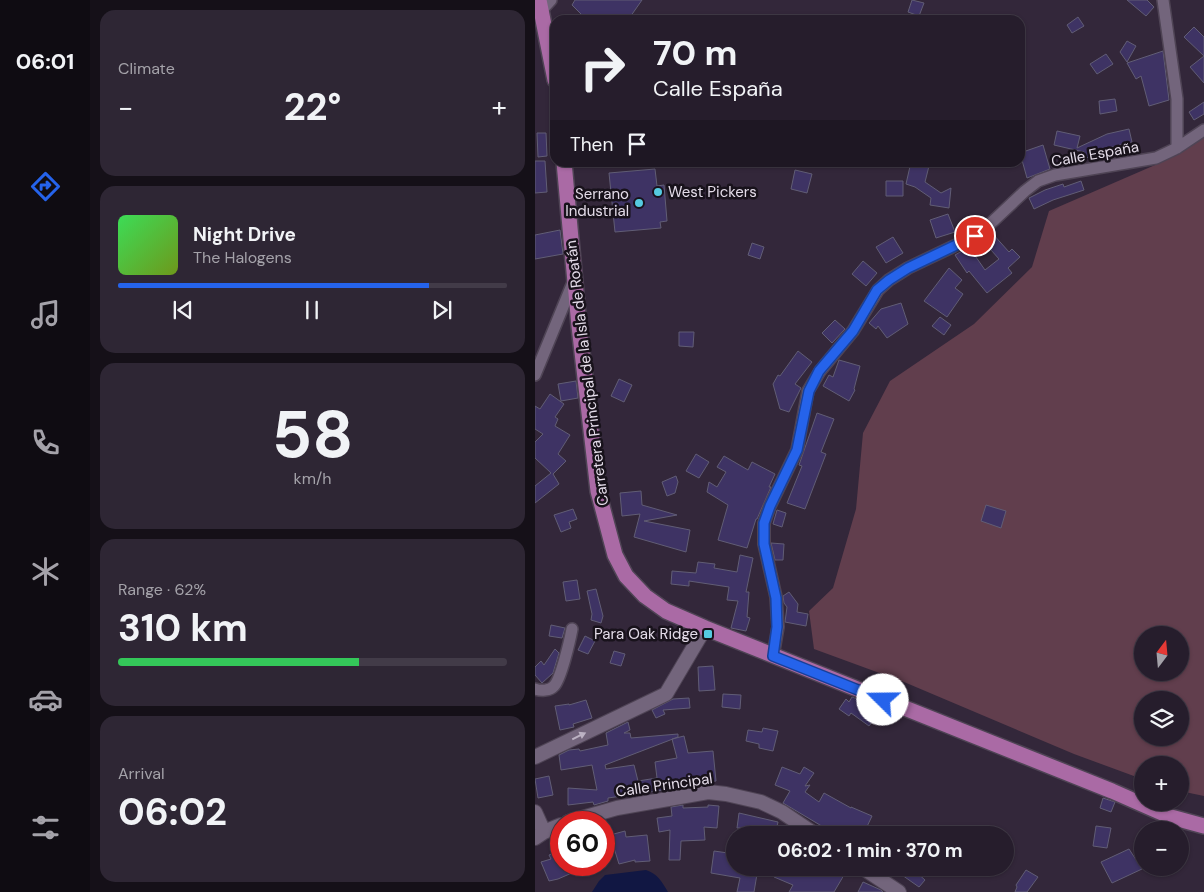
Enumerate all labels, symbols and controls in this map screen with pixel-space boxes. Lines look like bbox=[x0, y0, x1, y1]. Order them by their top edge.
text: 70 m bbox=[653, 30, 737, 76]
icon: right bbox=[570, 35, 635, 100]
text: 06:01 bbox=[16, 47, 74, 76]
text: Climate bbox=[118, 58, 175, 79]
text: Calle España bbox=[653, 74, 783, 103]
text: 22° bbox=[284, 82, 341, 132]
text: − bbox=[118, 89, 133, 126]
text: + bbox=[492, 89, 507, 126]
icon: arrive bbox=[623, 130, 651, 158]
text: Then bbox=[570, 132, 613, 157]
street label: Calle España bbox=[1050, 136, 1140, 172]
icon: directions bbox=[28, 169, 63, 204]
place label: West Pickers bbox=[668, 182, 757, 202]
place label: Serrano Industrial bbox=[565, 184, 629, 221]
marker: West Pickers bbox=[652, 186, 664, 198]
marker: Serrano Industrial bbox=[633, 197, 645, 209]
pin bbox=[954, 215, 996, 257]
text: Night Drive bbox=[193, 222, 296, 247]
icon: arrive bbox=[961, 222, 989, 250]
street label: Carretera Principal de la Isla de Roatán bbox=[561, 239, 613, 507]
text: The Halogens bbox=[193, 247, 292, 268]
icon: previous bbox=[169, 296, 197, 324]
icon: pause bbox=[298, 296, 326, 324]
icon: next bbox=[428, 296, 456, 324]
icon: music bbox=[28, 297, 63, 332]
text: 58 bbox=[272, 393, 353, 477]
icon: phone bbox=[28, 425, 63, 460]
text: km/h bbox=[294, 468, 331, 489]
icon: climate bbox=[28, 554, 63, 589]
text: Range · 62% bbox=[118, 579, 206, 600]
text: 310 km bbox=[118, 603, 248, 653]
place label: Para Oak Ridge bbox=[594, 624, 698, 644]
north arrow bbox=[1134, 626, 1189, 681]
map controls bbox=[1134, 626, 1189, 876]
marker: Para Oak Ridge bbox=[702, 628, 714, 640]
position arrow bbox=[856, 673, 908, 725]
icon: car bbox=[28, 682, 63, 717]
button: layers bbox=[1134, 691, 1189, 746]
one-way arrow bbox=[572, 732, 586, 740]
button: + bbox=[1134, 756, 1189, 811]
text: Arrival bbox=[118, 763, 165, 784]
street label: Calle Principal bbox=[614, 768, 714, 802]
text: 06:02 bbox=[118, 787, 227, 837]
icon: filters bbox=[28, 810, 63, 845]
speed limit sign: 60 bbox=[550, 811, 615, 876]
button: − bbox=[1134, 821, 1189, 876]
text: 06:02 · 1 min · 370 m bbox=[777, 838, 963, 863]

